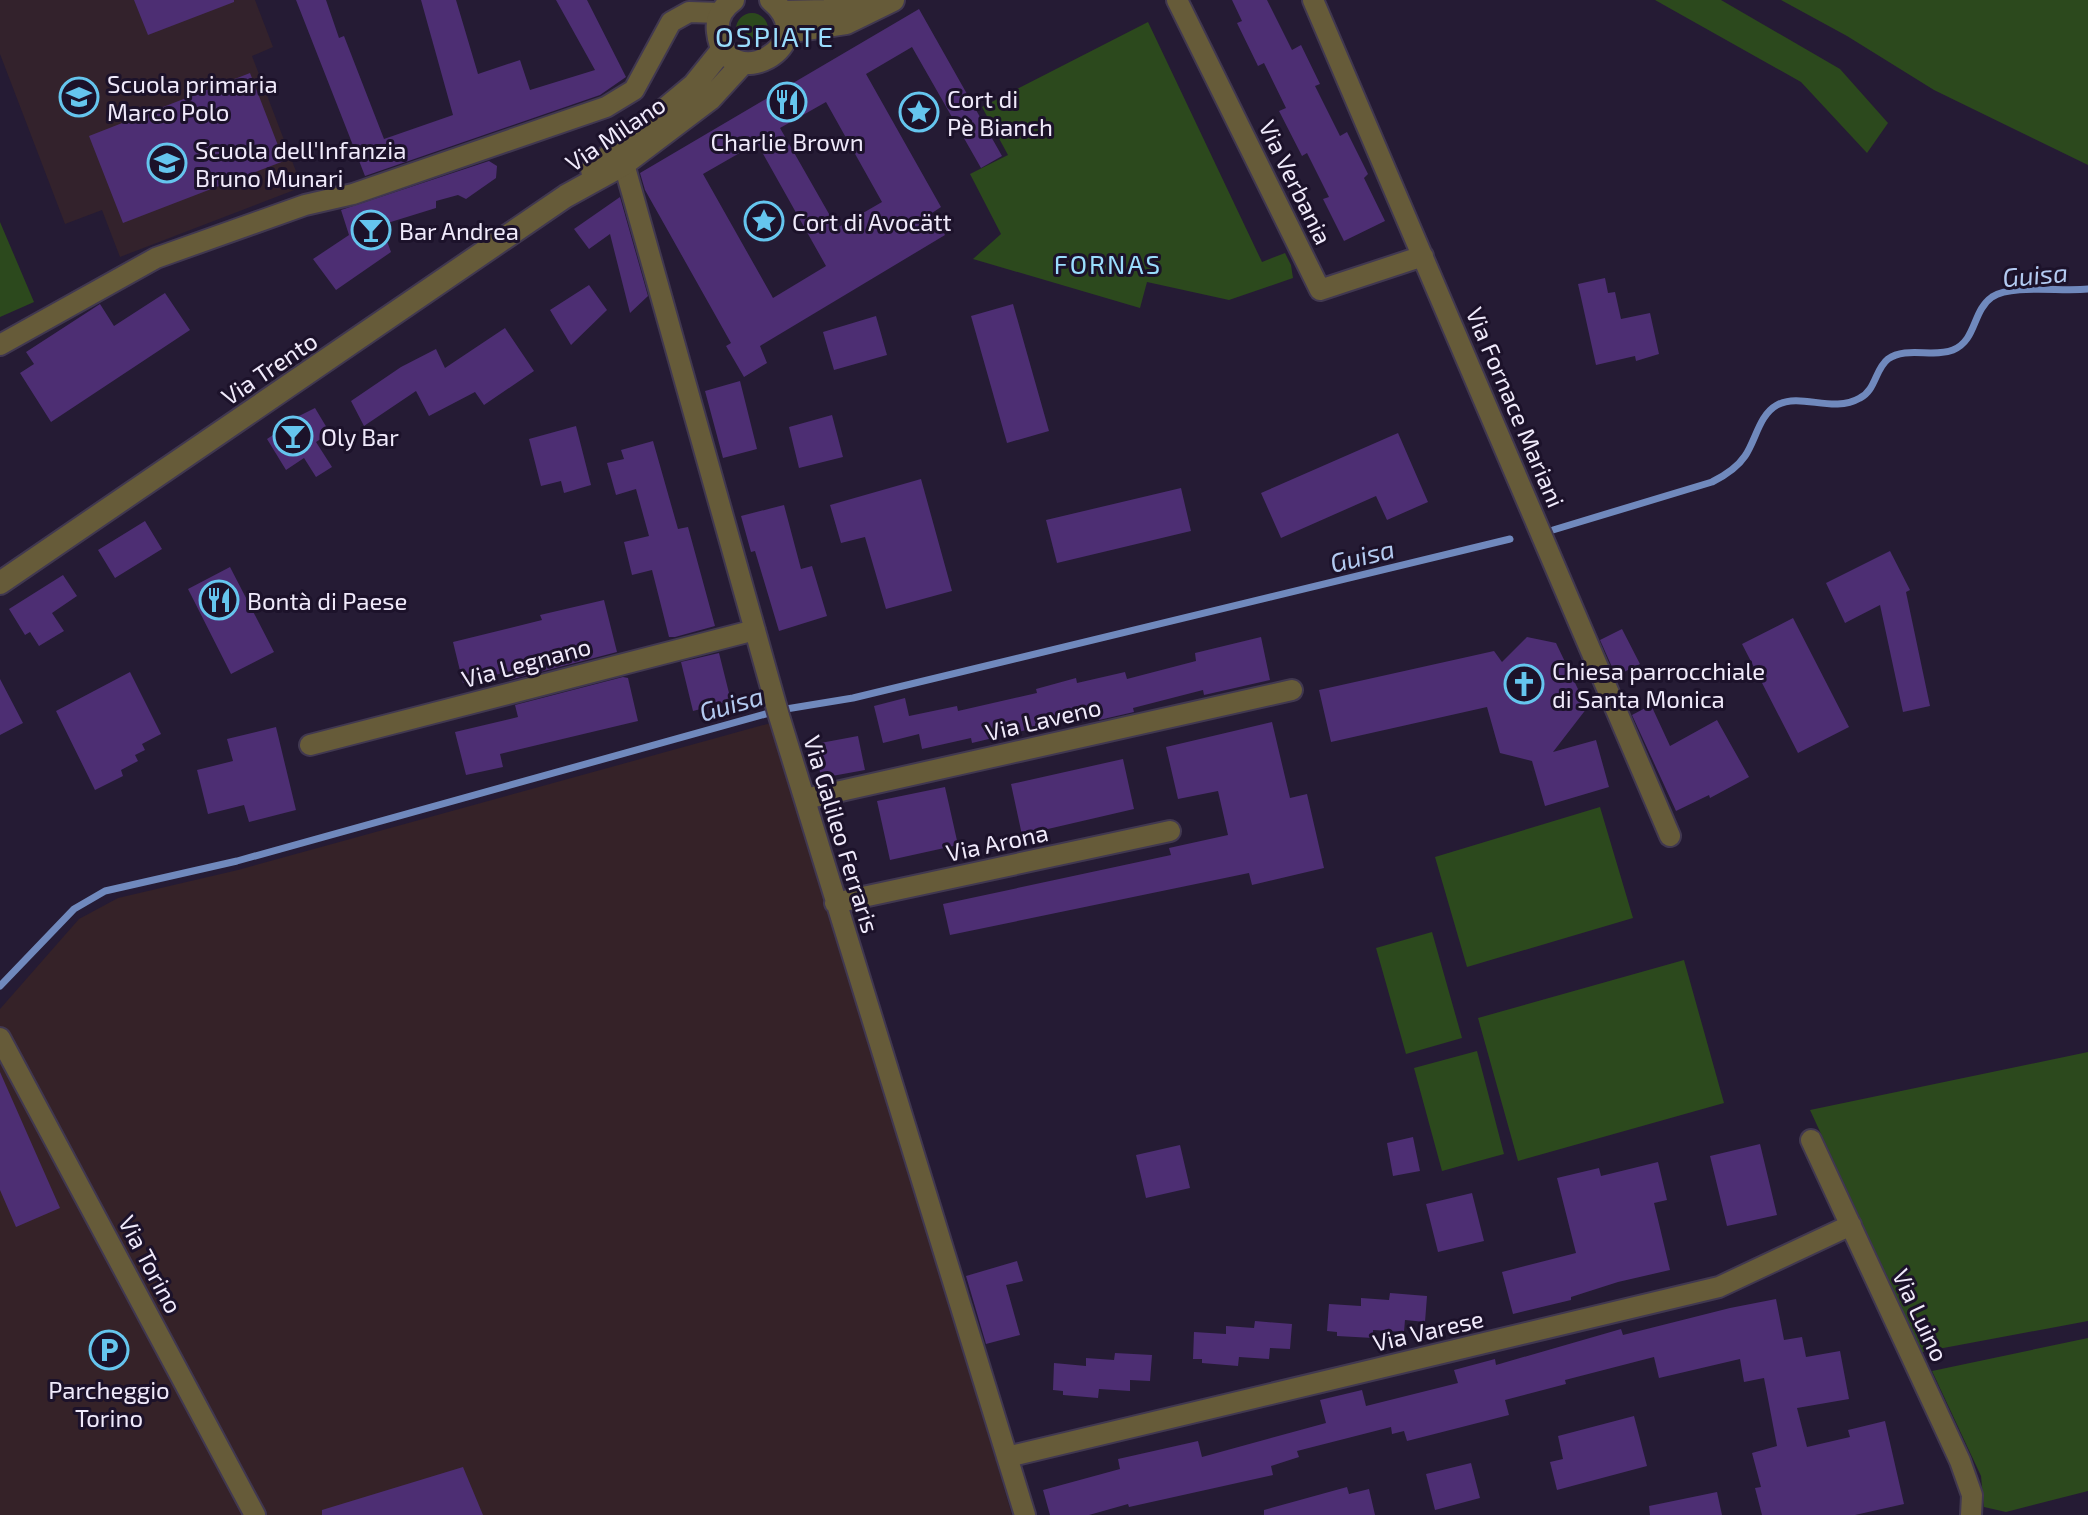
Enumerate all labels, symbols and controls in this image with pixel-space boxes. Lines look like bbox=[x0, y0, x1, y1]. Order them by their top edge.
district label: OSPIATE bbox=[715, 19, 835, 53]
place label: Scuola primaria Marco Polo bbox=[107, 69, 278, 126]
school or university icon: Scuola primaria Marco Polo bbox=[58, 76, 100, 118]
restaurant icon: Charlie Brown bbox=[766, 81, 808, 123]
place label: Cort di Pè Bianch bbox=[947, 84, 1053, 141]
street label: Via Milano bbox=[560, 89, 670, 177]
place icon: Cort di Pè Bianch bbox=[898, 91, 940, 133]
street label: Via Verbania bbox=[1253, 115, 1339, 249]
place label: Charlie Brown bbox=[710, 127, 864, 156]
place label: Scuola dell'Infanzia Bruno Munari bbox=[195, 135, 406, 192]
school or university icon: Scuola dell'Infanzia Bruno Munari bbox=[146, 142, 188, 184]
place icon: Cort di Avocätt bbox=[743, 200, 785, 242]
place label: Cort di Avocätt bbox=[792, 207, 952, 236]
bar icon: Bar Andrea bbox=[350, 209, 392, 251]
place label: Bar Andrea bbox=[399, 216, 519, 245]
district label: FORNAS bbox=[1054, 248, 1162, 279]
water label: Guisa bbox=[2001, 256, 2069, 292]
street label: Via Fornace Mariani bbox=[1461, 303, 1571, 511]
street label: Via Trento bbox=[216, 325, 322, 411]
bar icon: Oly Bar bbox=[272, 415, 314, 457]
place label: Oly Bar bbox=[321, 422, 399, 451]
water label: Guisa bbox=[1327, 532, 1397, 578]
restaurant icon: Bontà di Paese bbox=[198, 579, 240, 621]
place label: Bontà di Paese bbox=[247, 586, 407, 615]
street label: Via Legnano bbox=[458, 631, 594, 693]
place label: Chiesa parrocchiale di Santa Monica bbox=[1552, 656, 1765, 713]
church icon: Chiesa parrocchiale di Santa Monica bbox=[1503, 663, 1545, 705]
water label: Guisa bbox=[695, 679, 767, 727]
street label: Via Laveno bbox=[982, 692, 1104, 746]
street label: Via Galileo Ferraris bbox=[798, 732, 886, 936]
street label: Via Arona bbox=[943, 817, 1051, 867]
street label: Via Torino bbox=[113, 1210, 189, 1318]
street label: Via Luino bbox=[1887, 1264, 1955, 1366]
street label: Via Varese bbox=[1370, 1303, 1486, 1357]
parking icon: Parcheggio Torino bbox=[88, 1329, 130, 1371]
place label: Parcheggio Torino bbox=[48, 1375, 170, 1432]

